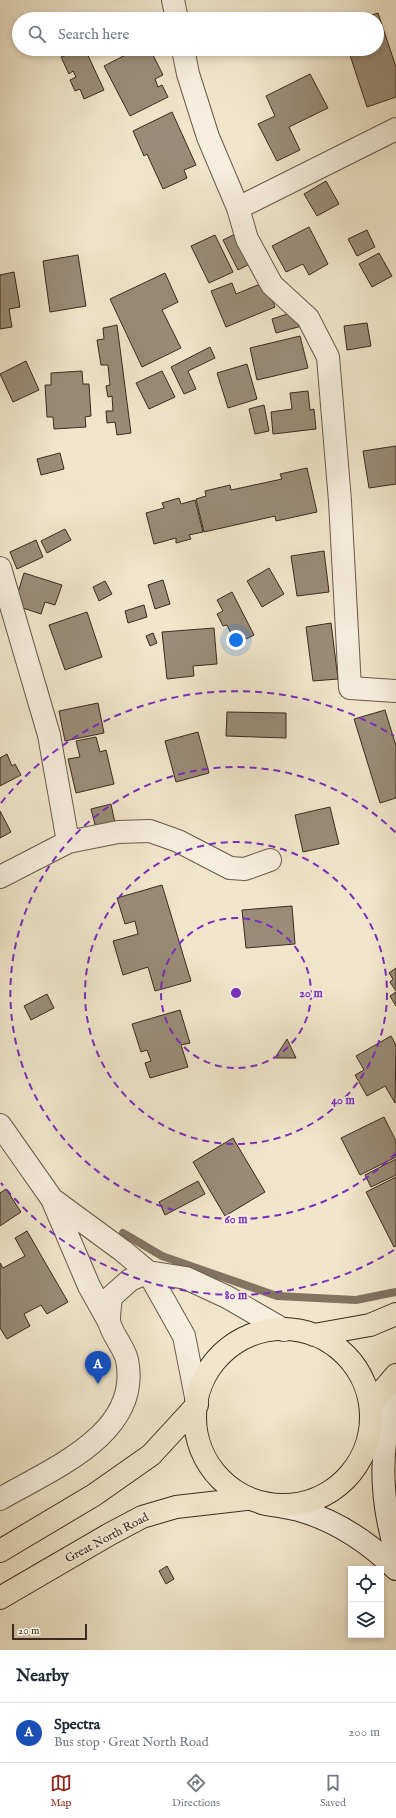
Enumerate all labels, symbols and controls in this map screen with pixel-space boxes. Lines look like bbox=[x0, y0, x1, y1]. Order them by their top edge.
search box bbox=[12, 12, 384, 56]
icon: search bbox=[26, 23, 48, 45]
text: Search here bbox=[58, 25, 129, 44]
your location bbox=[226, 630, 246, 650]
centre of rings bbox=[229, 986, 243, 1000]
text: 20 m bbox=[299, 986, 323, 1001]
text: 40 m bbox=[331, 1093, 356, 1108]
text: 60 m bbox=[225, 1212, 248, 1227]
text: 80 m bbox=[225, 1288, 248, 1303]
pin: A bbox=[85, 1351, 111, 1384]
street label: Great North Road bbox=[63, 1509, 152, 1566]
map controls bbox=[348, 1566, 384, 1638]
button: locate bbox=[348, 1566, 384, 1602]
button: layers bbox=[348, 1602, 384, 1638]
scale bar bbox=[12, 1622, 87, 1641]
text: 20 m bbox=[18, 1624, 39, 1638]
text: Nearby bbox=[16, 1666, 69, 1687]
text: Spectra bbox=[54, 1715, 100, 1734]
text: A bbox=[25, 1724, 33, 1741]
text: 200 m bbox=[348, 1724, 380, 1741]
text: Bus stop · Great North Road bbox=[54, 1734, 209, 1751]
tab: Map bbox=[50, 1772, 72, 1810]
tab: Directions bbox=[172, 1772, 220, 1810]
tab: Saved bbox=[320, 1772, 346, 1810]

